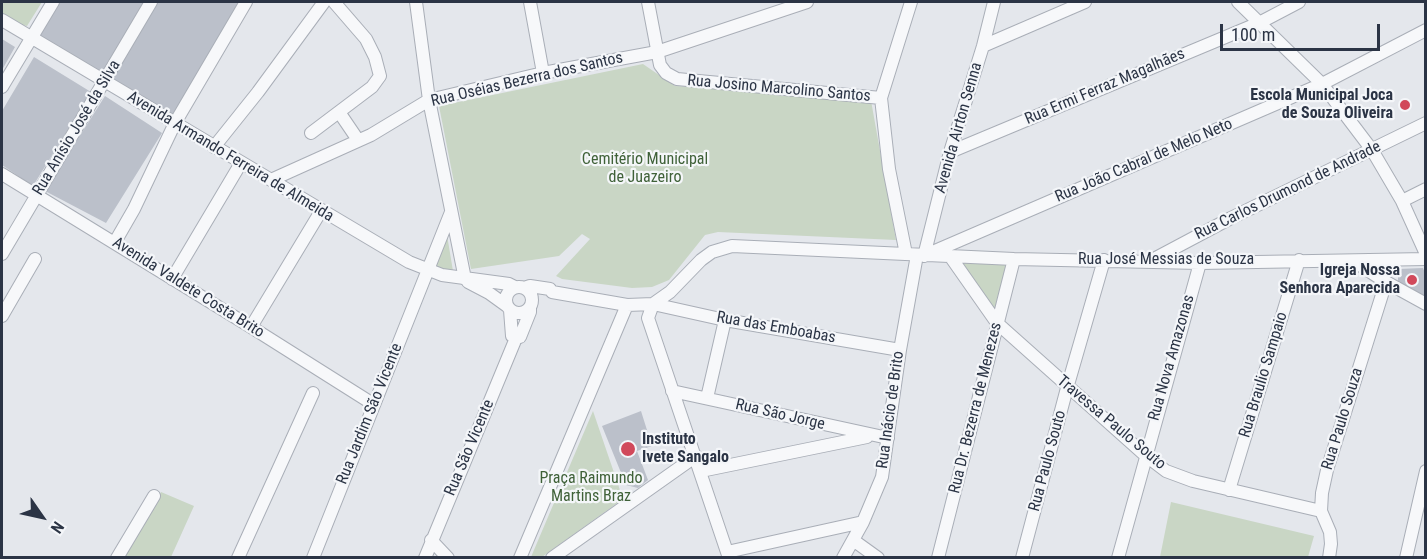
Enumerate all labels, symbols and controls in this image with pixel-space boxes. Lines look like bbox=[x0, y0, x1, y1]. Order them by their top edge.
scale bar bbox=[1223, 12, 1384, 50]
text: 100 m bbox=[1231, 24, 1275, 45]
street label: Rua Ermi Ferraz Magalhães bbox=[1022, 45, 1188, 129]
street label: Rua Oséias Bezerra dos Santos bbox=[429, 49, 625, 111]
street label: Rua Anísio José da Silva bbox=[29, 57, 125, 199]
street label: Avenida Airton Senna bbox=[931, 61, 987, 195]
street label: Rua Josino Marcolino Santos bbox=[686, 71, 872, 107]
place label: Escola Municipal Joca de Souza Oliveira bbox=[1250, 86, 1393, 124]
street label: Avenida Armando Ferreira de Almeida bbox=[123, 88, 337, 226]
marker: Escola Municipal Joca de Souza Oliveira bbox=[1398, 98, 1412, 112]
street label: Rua João Cabral de Melo Neto bbox=[1052, 115, 1236, 207]
street label: Rua Carlos Drumond de Andrade bbox=[1192, 138, 1384, 244]
park label: Cemitério Municipal de Juazeiro bbox=[582, 150, 708, 188]
street label: Avenida Valdete Costa Brito bbox=[109, 233, 267, 343]
street label: Rua José Messias de Souza bbox=[1078, 250, 1254, 270]
place label: Igreja Nossa Senhora Aparecida bbox=[1279, 261, 1400, 299]
marker: Igreja Nossa Senhora Aparecida bbox=[1405, 273, 1419, 287]
street label: Rua Nova Amazonas bbox=[1145, 293, 1199, 423]
street label: Rua das Emboabas bbox=[715, 308, 837, 348]
street label: Rua Braulio Sampaio bbox=[1236, 310, 1292, 440]
street label: Rua Dr. Bezerra de Menezes bbox=[945, 321, 1007, 495]
street label: Rua Jardim São Vicente bbox=[333, 341, 407, 487]
street label: Rua Inácio de Brito bbox=[873, 350, 909, 470]
street label: Rua Paulo Souza bbox=[1318, 366, 1368, 472]
street label: Travessa Paulo Souto bbox=[1053, 372, 1169, 474]
street label: Rua São Jorge bbox=[733, 395, 827, 435]
street label: Rua São Vicente bbox=[441, 397, 499, 499]
street label: Rua Paulo Souto bbox=[1025, 408, 1071, 514]
place label: Instituto Ivete Sangalo bbox=[642, 430, 729, 468]
marker: Instituto Ivete Sangalo bbox=[619, 440, 637, 458]
park label: Praça Raimundo Martins Braz bbox=[539, 469, 643, 507]
north arrow bbox=[12, 487, 72, 547]
text: N bbox=[47, 518, 68, 537]

